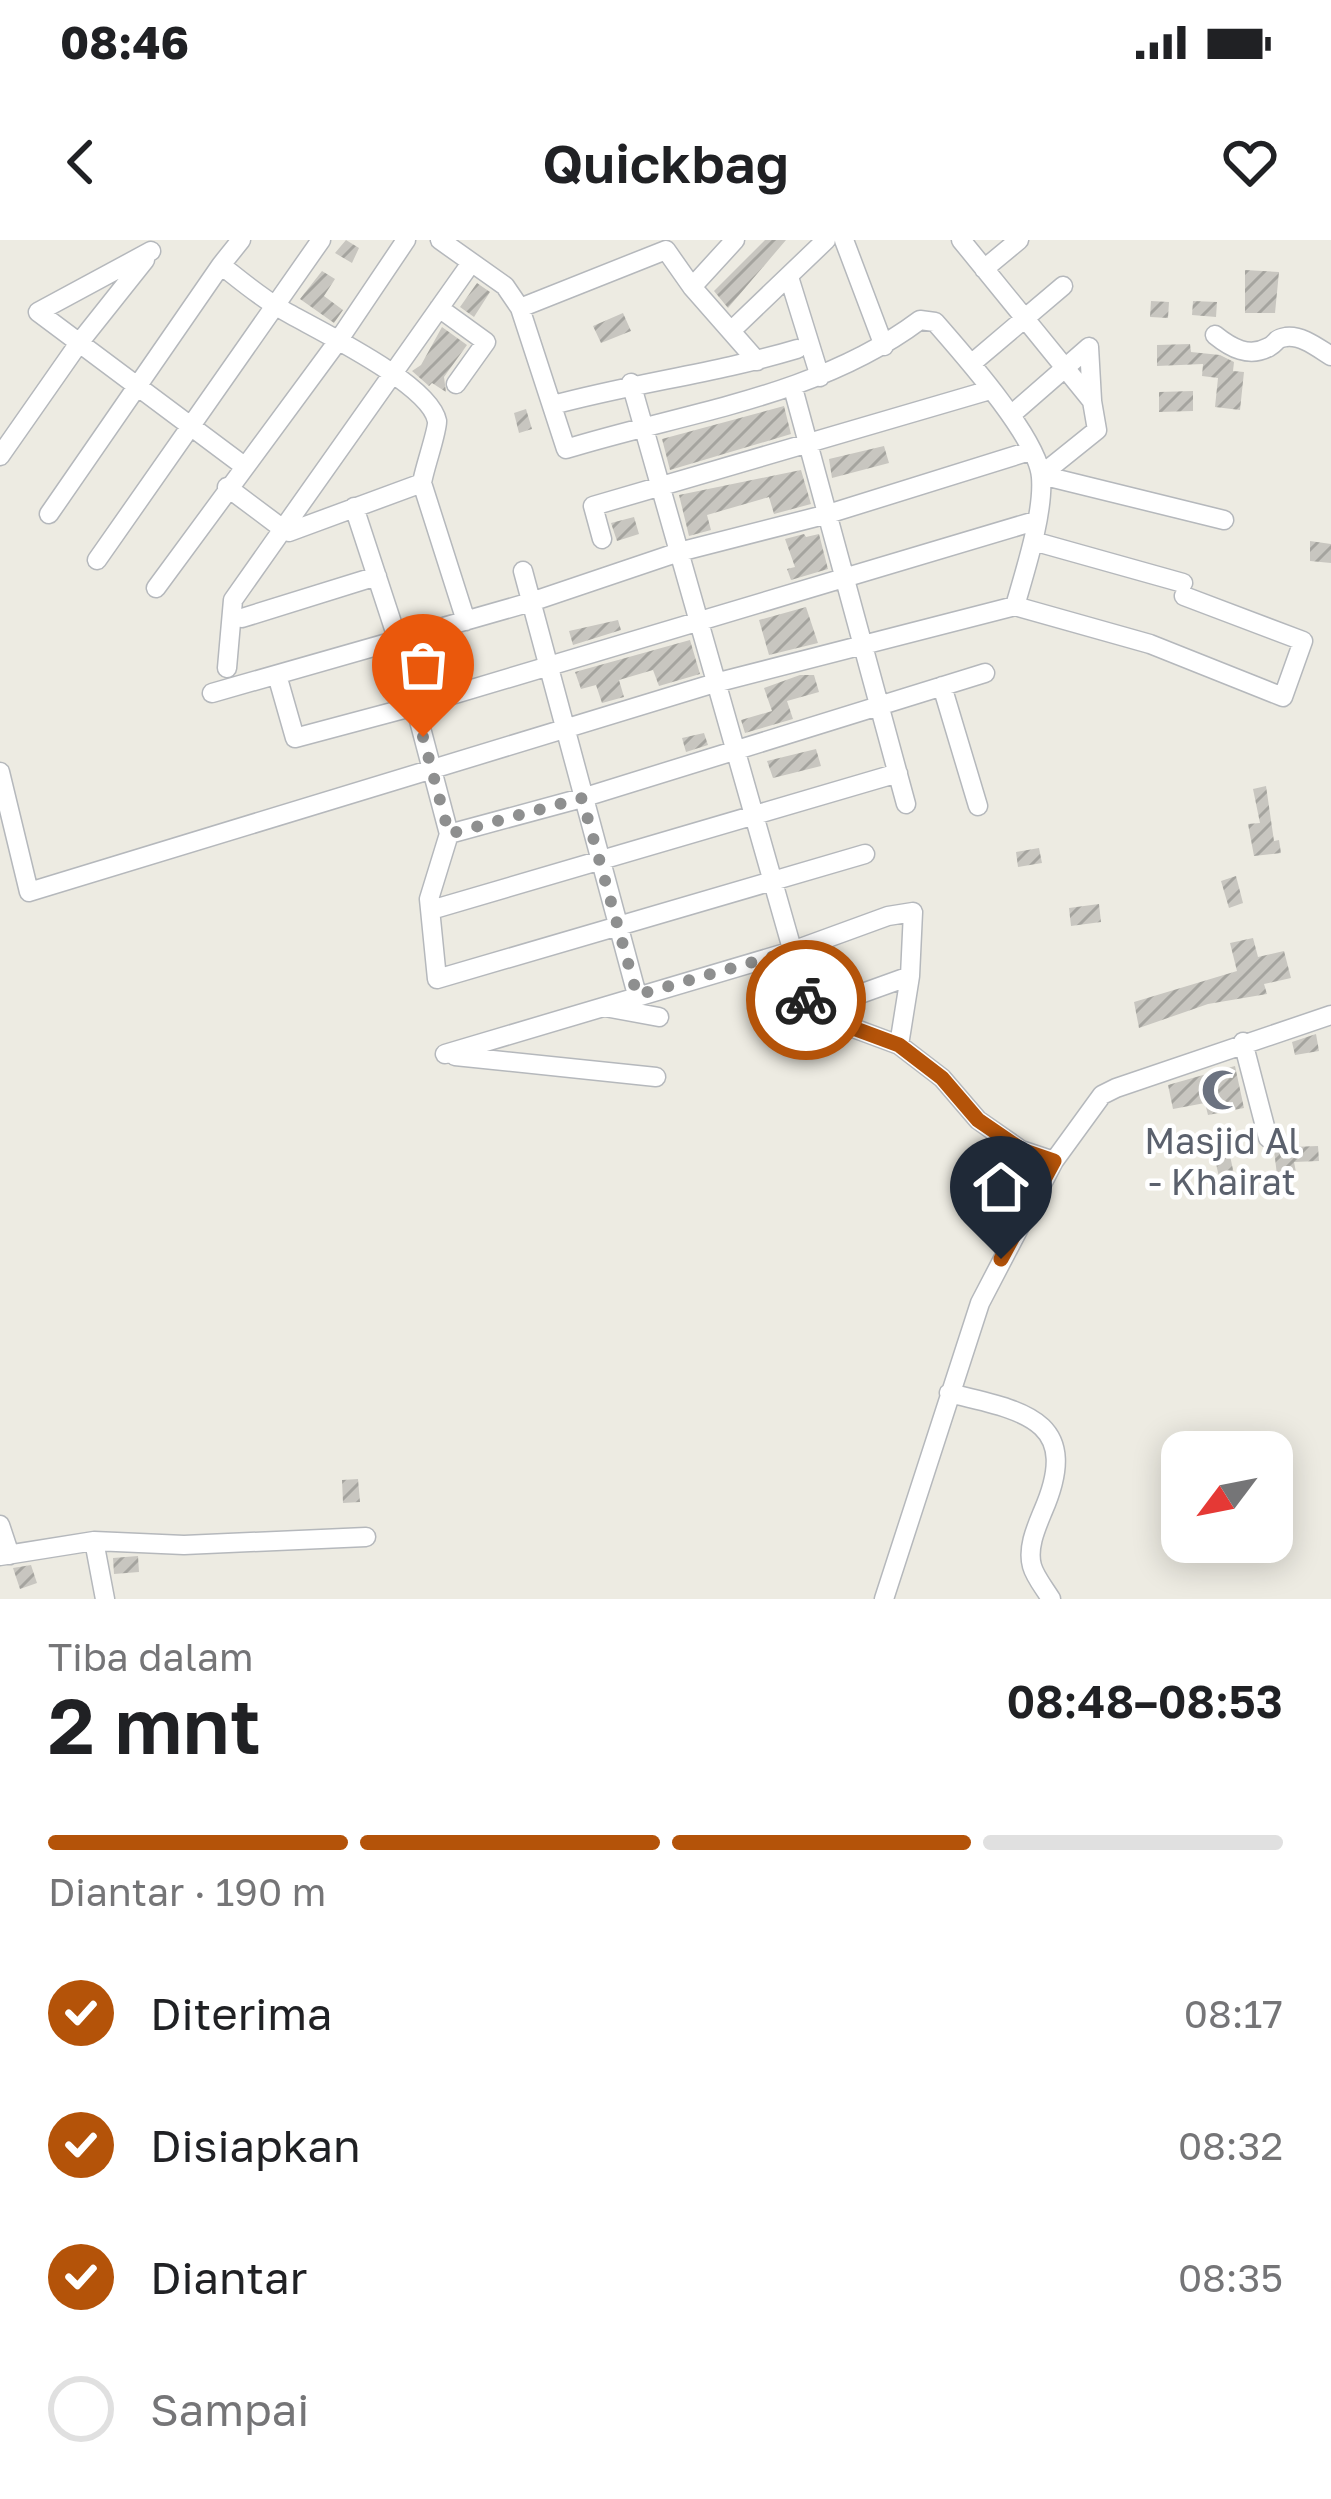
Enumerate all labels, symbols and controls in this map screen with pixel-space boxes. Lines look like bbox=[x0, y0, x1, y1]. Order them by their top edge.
text: 08:46 bbox=[60, 15, 189, 69]
icon: back bbox=[48, 129, 114, 195]
icon: heart bbox=[1217, 129, 1283, 195]
text: Quickbag bbox=[542, 130, 789, 195]
pin bbox=[372, 614, 474, 737]
icon: bag bbox=[390, 632, 456, 698]
courier bbox=[746, 940, 866, 1060]
icon: bike bbox=[773, 967, 839, 1033]
mosque icon: Masjid Al - Khairat bbox=[1199, 1067, 1245, 1113]
place label: Masjid Al - Khairat bbox=[1144, 1119, 1300, 1203]
pin bbox=[950, 1136, 1052, 1259]
icon: home bbox=[968, 1154, 1034, 1220]
north arrow bbox=[1161, 1431, 1293, 1563]
map controls bbox=[1161, 1431, 1293, 1563]
text: Tiba dalam bbox=[48, 1633, 253, 1680]
text: 08:48–08:53 bbox=[1006, 1674, 1283, 1728]
text: 2 mnt bbox=[48, 1678, 261, 1771]
text: Diantar · 190 m bbox=[48, 1868, 326, 1915]
icon: check bbox=[48, 1980, 114, 2046]
text: Diterima bbox=[150, 1986, 333, 2040]
text: 08:17 bbox=[1184, 1990, 1283, 2037]
icon: check bbox=[48, 2112, 114, 2178]
text: Disiapkan bbox=[150, 2118, 361, 2172]
text: 08:32 bbox=[1178, 2122, 1283, 2169]
icon: check bbox=[48, 2244, 114, 2310]
text: Diantar bbox=[150, 2250, 307, 2304]
text: 08:35 bbox=[1178, 2254, 1283, 2301]
text: Sampai bbox=[150, 2382, 309, 2436]

